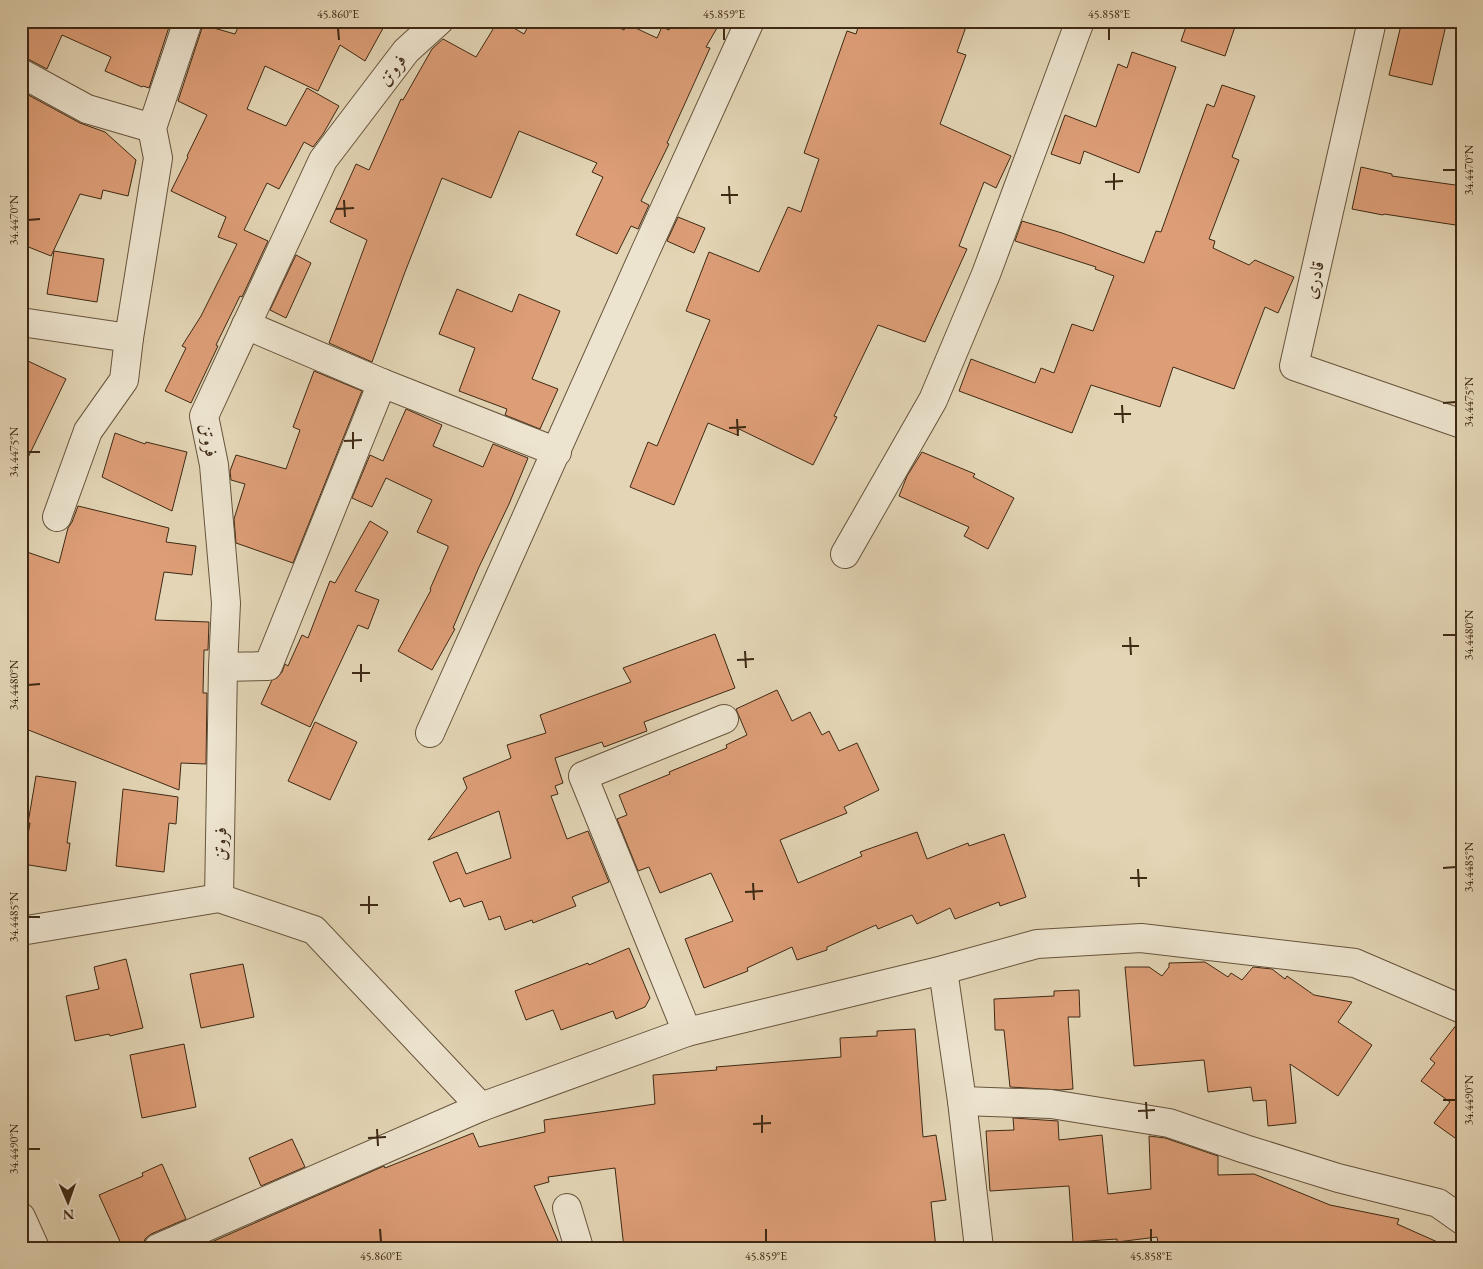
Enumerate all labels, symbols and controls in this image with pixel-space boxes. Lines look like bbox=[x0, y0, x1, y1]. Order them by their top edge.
text: 45.860°E bbox=[317, 6, 359, 22]
text: 45.859°E bbox=[703, 6, 745, 22]
text: 45.858°E bbox=[1088, 6, 1130, 22]
street label: فروتن bbox=[372, 49, 412, 91]
text: 34.4470°N bbox=[1461, 144, 1477, 195]
text: 34.4470°N bbox=[6, 194, 22, 245]
street label: قادری bbox=[1298, 259, 1329, 301]
text: 34.4475°N bbox=[1461, 376, 1477, 427]
street label: فروتن bbox=[194, 421, 224, 459]
text: 34.4475°N bbox=[6, 426, 22, 477]
text: 34.4480°N bbox=[1461, 609, 1477, 660]
text: 34.4480°N bbox=[6, 659, 22, 710]
street label: فروتن bbox=[208, 827, 232, 861]
text: 34.4485°N bbox=[1461, 841, 1477, 892]
text: 34.4485°N bbox=[6, 891, 22, 942]
text: 34.4490°N bbox=[1461, 1074, 1477, 1125]
text: 34.4490°N bbox=[6, 1123, 22, 1174]
north arrow bbox=[42, 1176, 92, 1226]
text: N bbox=[62, 1206, 74, 1224]
text: 45.860°E bbox=[360, 1248, 402, 1264]
text: 45.859°E bbox=[745, 1248, 787, 1264]
text: 45.858°E bbox=[1130, 1248, 1172, 1264]

